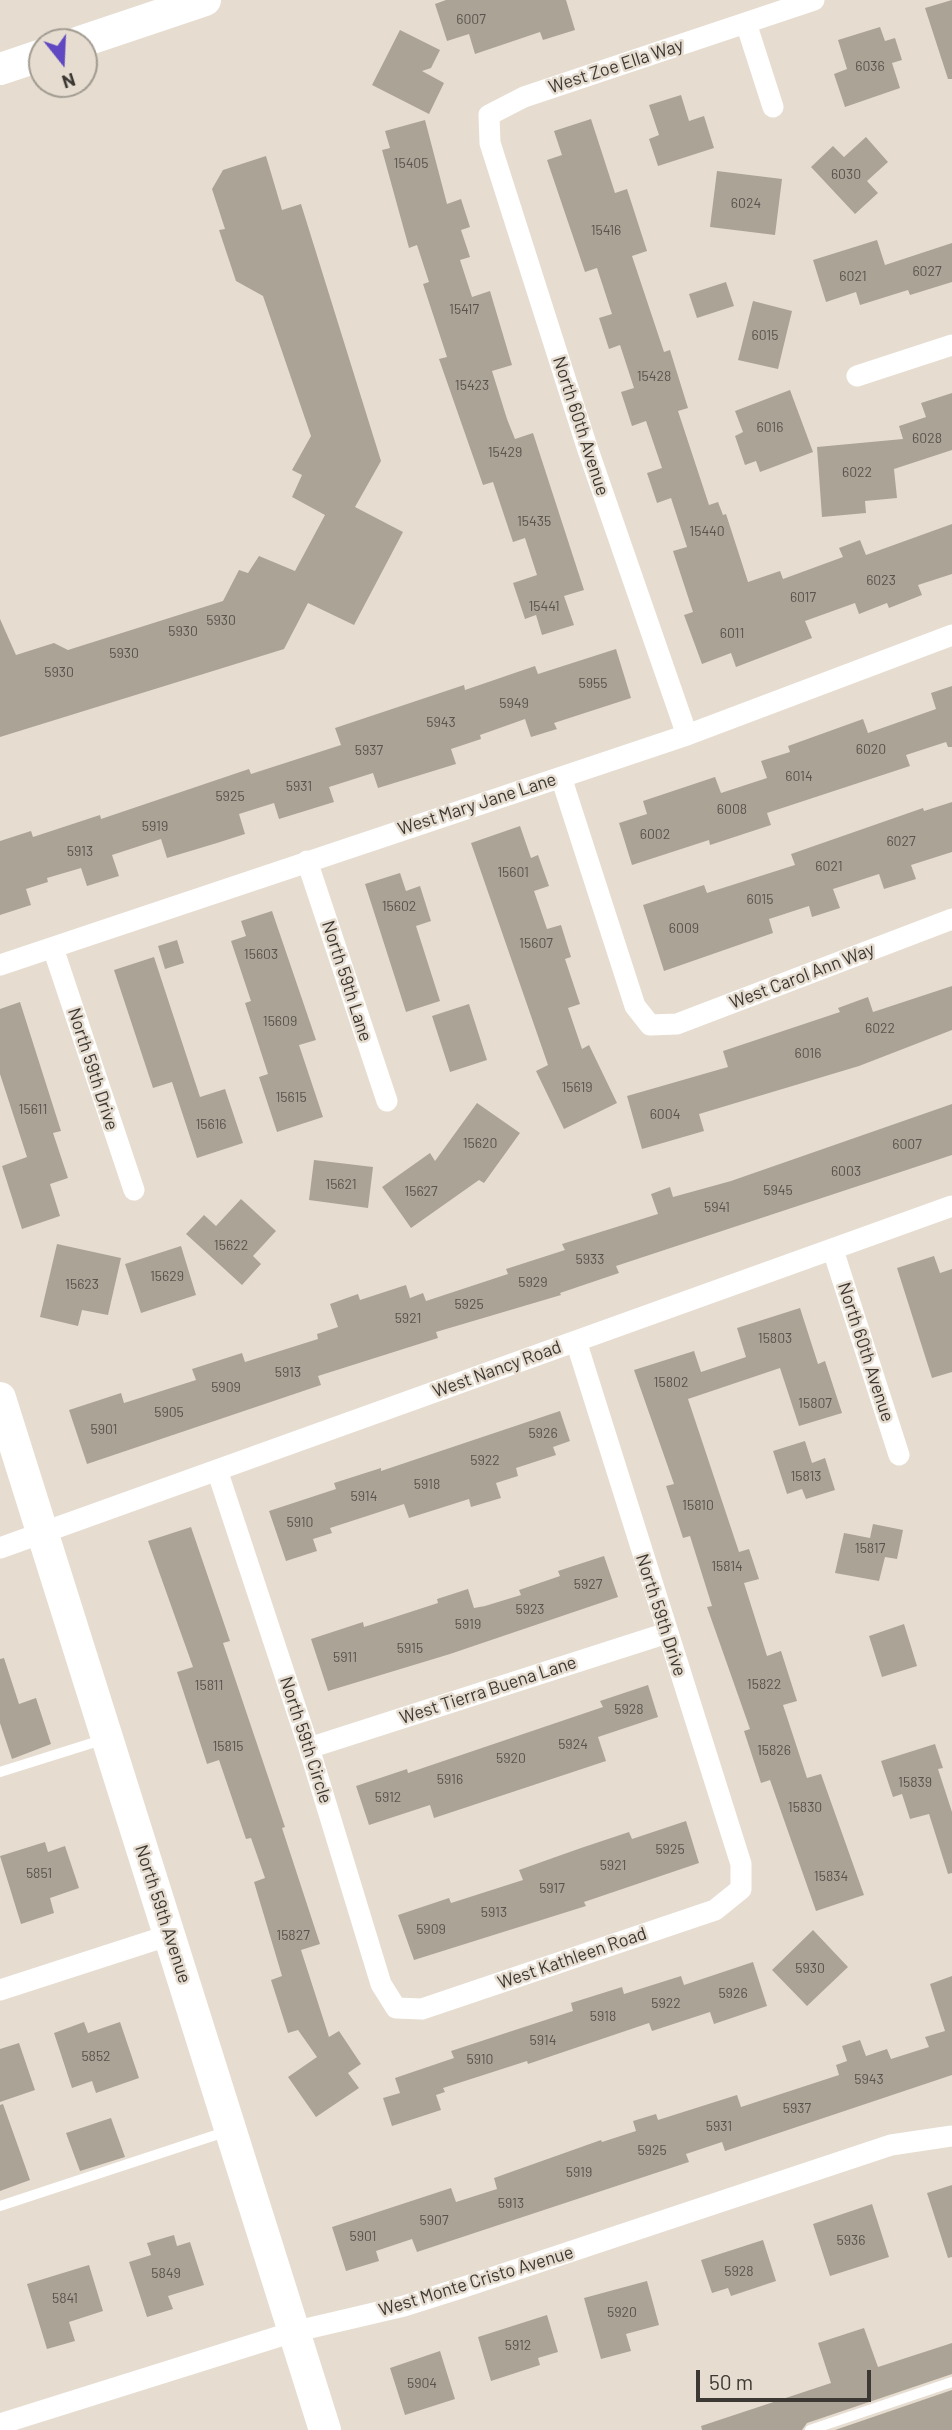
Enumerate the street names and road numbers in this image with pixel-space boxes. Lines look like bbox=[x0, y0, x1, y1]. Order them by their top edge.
street label: West Zoe Ella Way bbox=[546, 34, 686, 98]
street label: North 60th Avenue bbox=[548, 354, 614, 498]
street label: West Mary Jane Lane bbox=[395, 768, 559, 840]
street label: North 59th Lane bbox=[317, 918, 377, 1044]
street label: West Carol Ann Way bbox=[727, 938, 877, 1014]
street label: North 59th Drive bbox=[63, 1005, 123, 1133]
street label: North 60th Avenue bbox=[833, 1280, 899, 1424]
street label: West Nancy Road bbox=[430, 1336, 564, 1402]
street label: North 59th Drive bbox=[631, 1551, 691, 1679]
street label: West Tierra Buena Lane bbox=[397, 1651, 579, 1729]
street label: North 59th Circle bbox=[275, 1674, 337, 1806]
street label: North 59th Avenue bbox=[130, 1842, 196, 1986]
street label: West Kathleen Road bbox=[495, 1922, 649, 1994]
street label: West Monte Cristo Avenue bbox=[376, 2241, 576, 2321]

